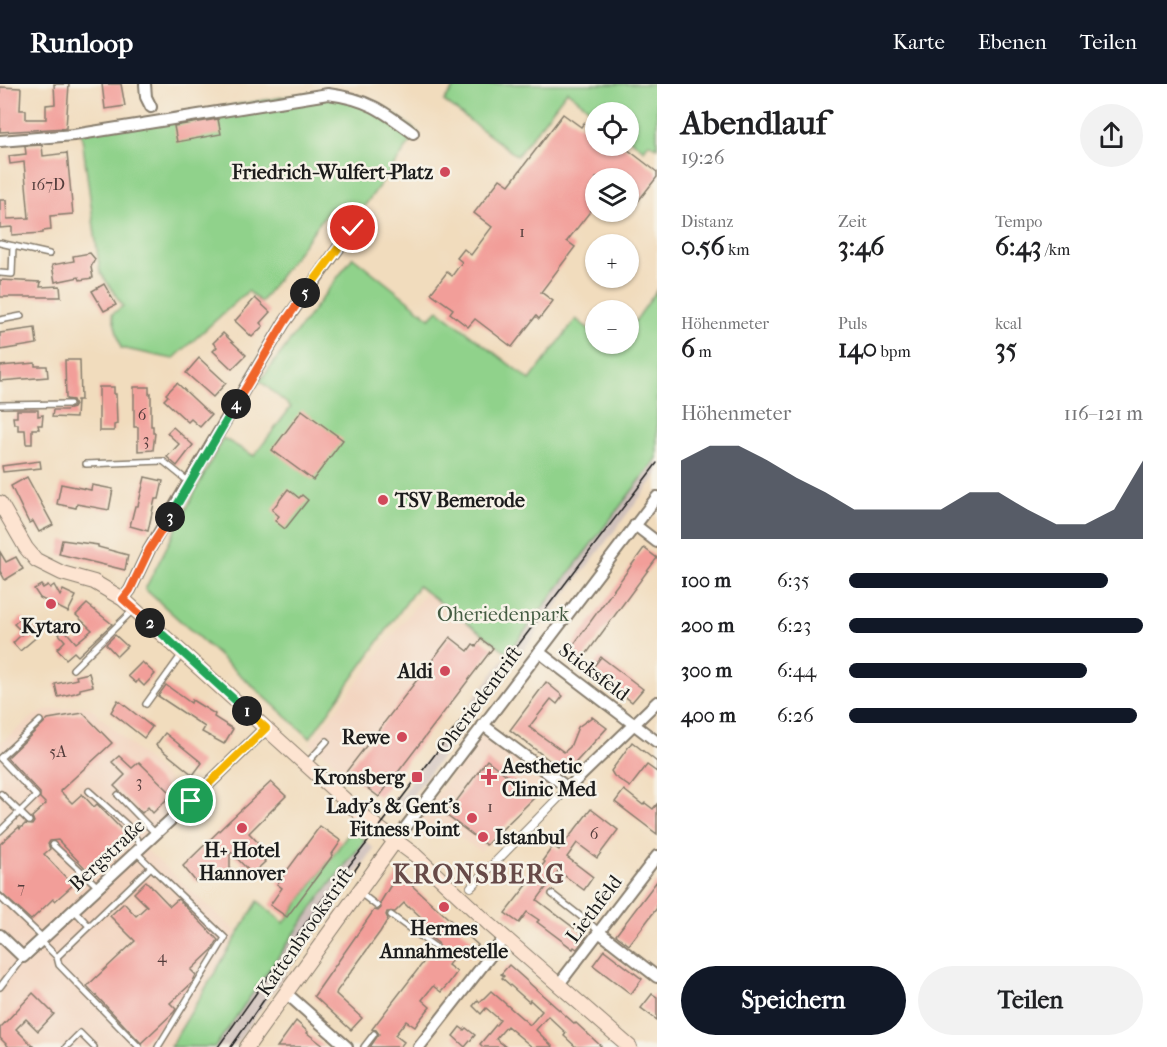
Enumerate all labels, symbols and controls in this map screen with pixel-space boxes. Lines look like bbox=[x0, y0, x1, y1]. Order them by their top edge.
text: Runloop bbox=[30, 26, 133, 59]
text: Karte bbox=[893, 30, 945, 54]
text: Ebenen bbox=[978, 30, 1047, 54]
text: Teilen bbox=[1080, 30, 1137, 54]
map controls bbox=[585, 102, 639, 354]
button: locate bbox=[585, 102, 639, 156]
text: Abendlauf bbox=[681, 104, 827, 143]
button: share bbox=[1080, 104, 1143, 167]
text: 19:26 bbox=[681, 146, 725, 169]
place label: Friedrich-Wulfert-Platz bbox=[231, 161, 433, 184]
marker: Friedrich-Wulfert-Platz bbox=[438, 165, 452, 179]
button: layers bbox=[585, 168, 639, 222]
house number: 167D bbox=[31, 175, 65, 194]
pin bbox=[327, 202, 378, 253]
icon: check bbox=[336, 211, 369, 244]
text: Distanz bbox=[681, 212, 733, 231]
text: Zeit bbox=[838, 212, 867, 231]
text: Tempo bbox=[995, 212, 1042, 231]
house number: 1 bbox=[519, 222, 525, 241]
text: 0.56 bbox=[681, 231, 725, 262]
text: 3:46 bbox=[838, 231, 884, 262]
text: 6:43 bbox=[995, 231, 1041, 262]
button: + bbox=[585, 234, 639, 288]
text: km bbox=[725, 240, 750, 259]
text: /km bbox=[1041, 240, 1070, 259]
pin: 5 bbox=[290, 278, 320, 308]
text: 5 bbox=[302, 283, 308, 302]
button: − bbox=[585, 300, 639, 354]
text: Höhenmeter bbox=[681, 314, 769, 333]
text: Puls bbox=[838, 314, 867, 333]
text: kcal bbox=[995, 314, 1022, 333]
text: 6 bbox=[681, 333, 695, 364]
text: 140 bbox=[838, 333, 877, 364]
text: 35 bbox=[995, 333, 1017, 364]
text: m bbox=[695, 342, 712, 361]
text: bpm bbox=[877, 342, 911, 361]
pin: 4 bbox=[221, 389, 251, 419]
text: 4 bbox=[231, 394, 241, 413]
text: Höhenmeter bbox=[681, 402, 791, 425]
text: 116–121 m bbox=[1064, 402, 1143, 425]
house number: 6 bbox=[138, 405, 147, 424]
house number: 3 bbox=[143, 430, 149, 449]
place label: TSV Bemerode bbox=[394, 489, 525, 512]
marker: TSV Bemerode bbox=[376, 493, 390, 507]
pin: 3 bbox=[155, 502, 185, 532]
text: 3 bbox=[167, 507, 173, 526]
text: 100 m bbox=[681, 569, 731, 592]
text: 6:35 bbox=[777, 569, 810, 592]
marker: Kytaro bbox=[44, 597, 58, 611]
park label: Oheriedenpark bbox=[437, 603, 570, 626]
pin: 2 bbox=[135, 608, 165, 638]
text: 2 bbox=[146, 613, 154, 632]
text: 200 m bbox=[681, 614, 734, 637]
text: 6:23 bbox=[777, 614, 811, 637]
place label: Kytaro bbox=[21, 615, 81, 638]
street label: Sticksfeld bbox=[554, 638, 635, 707]
street label: Oheriedentrift bbox=[431, 642, 527, 758]
text: 300 m bbox=[681, 659, 732, 682]
text: 6:44 bbox=[777, 659, 816, 682]
place label: Aldi bbox=[396, 660, 434, 683]
marker: Aldi bbox=[438, 664, 452, 678]
pin: 1 bbox=[232, 696, 262, 726]
text: 1 bbox=[244, 701, 250, 720]
text: 400 m bbox=[681, 704, 736, 727]
text: 6:26 bbox=[777, 704, 814, 727]
place label: Rewe bbox=[342, 726, 390, 749]
marker: Rewe bbox=[395, 730, 409, 744]
house number: 5A bbox=[49, 742, 67, 761]
place label: Aesthetic Clinic Med bbox=[500, 755, 597, 801]
place label: Kronsberg bbox=[314, 766, 406, 789]
marker: Aesthetic Clinic Med bbox=[480, 768, 498, 786]
marker: Kronsberg bbox=[410, 770, 424, 784]
house number: 3 bbox=[136, 772, 142, 791]
pin bbox=[165, 775, 216, 826]
icon: arrive bbox=[174, 784, 207, 817]
place label: Lady's & Gent's Fitness Point bbox=[326, 795, 461, 841]
house number: 1 bbox=[487, 797, 493, 816]
marker: Lady's & Gent's Fitness Point bbox=[465, 811, 479, 825]
street label: Bergstraße bbox=[64, 814, 150, 896]
marker: H+ Hotel Hannover bbox=[235, 821, 249, 835]
house number: 6 bbox=[590, 824, 599, 843]
place label: Istanbul bbox=[495, 826, 566, 849]
marker: Istanbul bbox=[476, 830, 490, 844]
place label: H+ Hotel Hannover bbox=[199, 839, 285, 885]
district label: KRONSBERG bbox=[393, 859, 565, 890]
street label: Kattenbrookstrift bbox=[252, 863, 358, 1001]
street label: Liethfeld bbox=[561, 870, 627, 947]
house number: 7 bbox=[17, 878, 25, 897]
marker: Hermes Annahmestelle bbox=[437, 900, 451, 914]
place label: Hermes Annahmestelle bbox=[378, 917, 508, 963]
house number: 4 bbox=[157, 947, 167, 966]
button: Speichern bbox=[681, 966, 906, 1035]
button: Teilen bbox=[918, 966, 1143, 1035]

